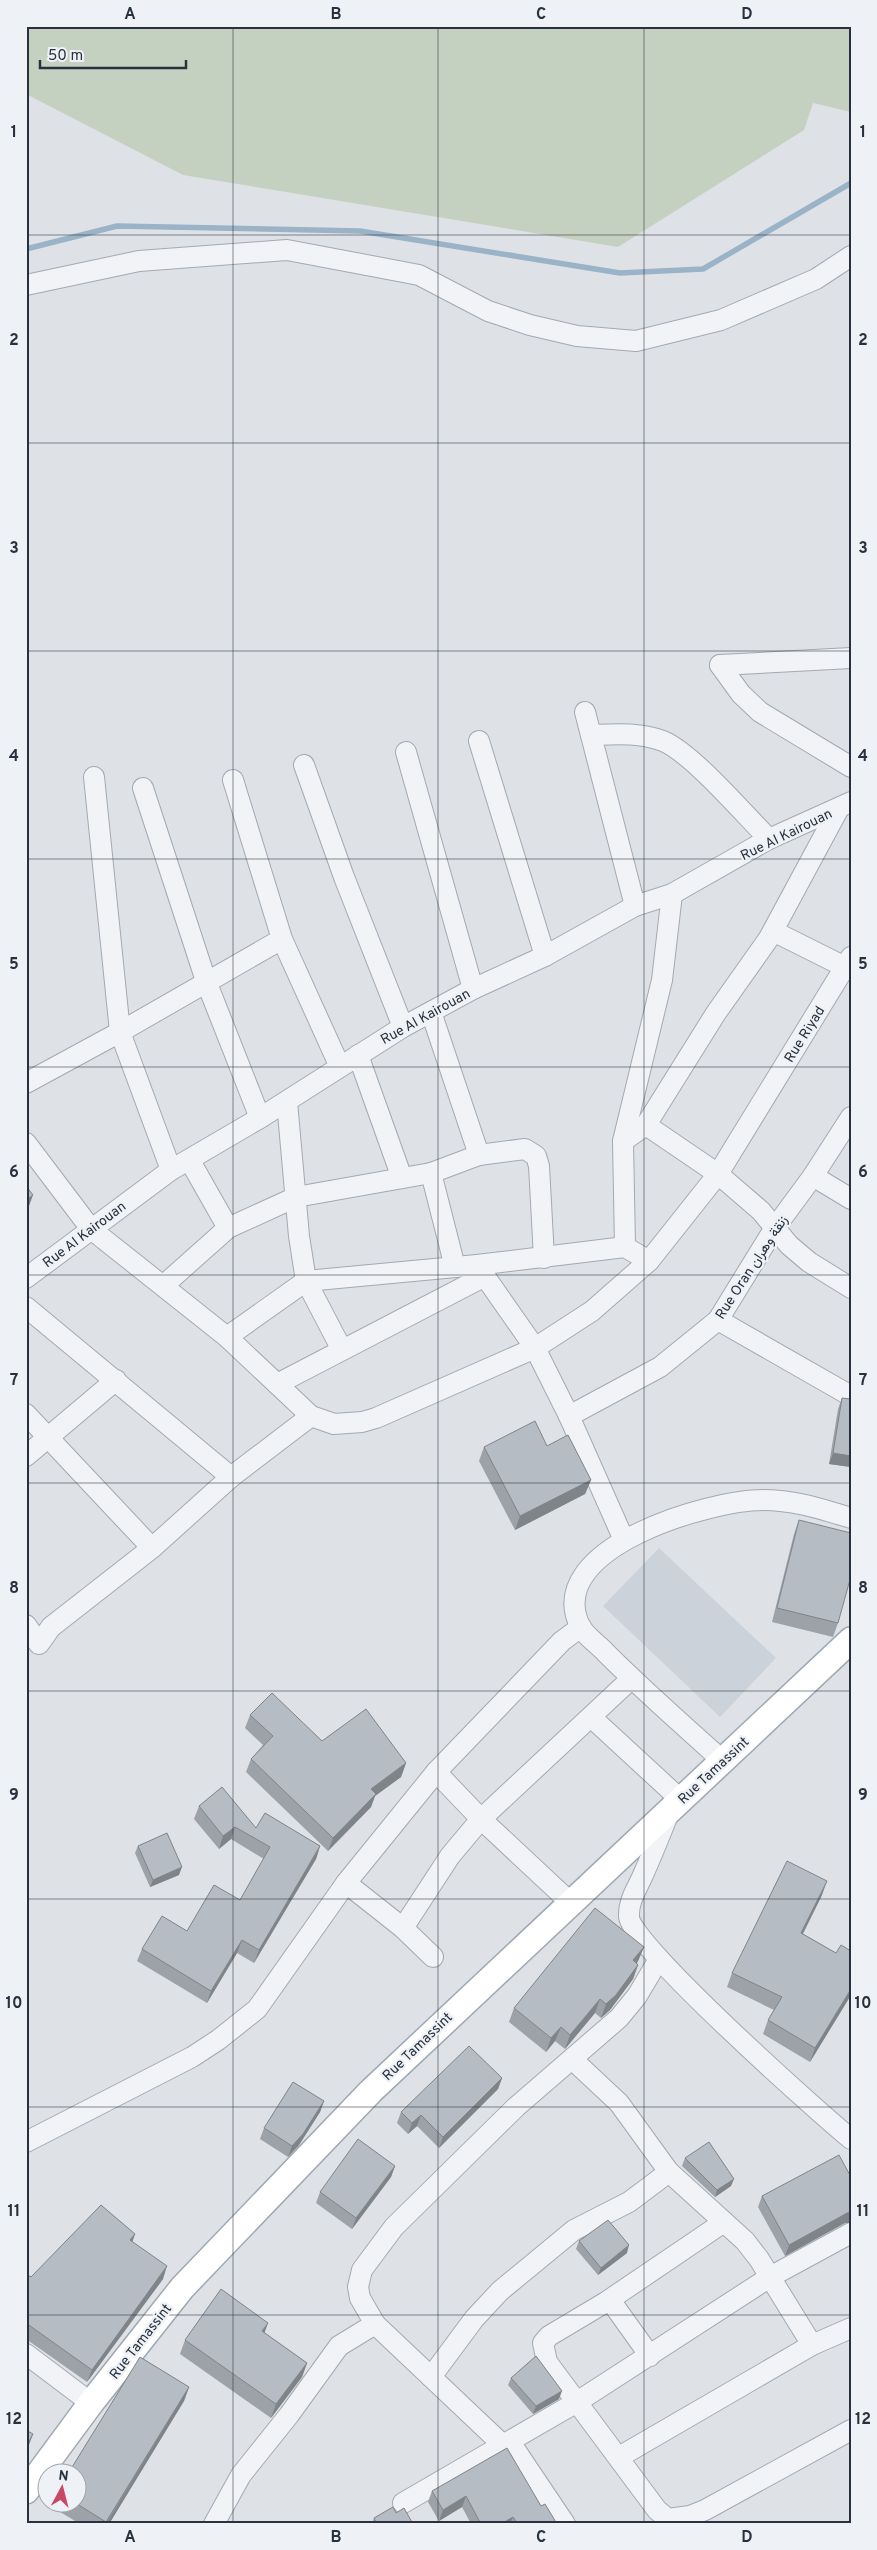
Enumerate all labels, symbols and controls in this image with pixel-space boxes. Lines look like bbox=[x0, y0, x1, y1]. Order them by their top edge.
text: A bbox=[124, 5, 136, 25]
text: B bbox=[330, 5, 342, 25]
text: C bbox=[536, 5, 546, 25]
text: D bbox=[741, 5, 753, 25]
scale bar bbox=[40, 38, 186, 70]
text: 50 m bbox=[48, 47, 83, 66]
text: 1 bbox=[11, 123, 17, 143]
text: 1 bbox=[860, 123, 866, 143]
text: 2 bbox=[9, 331, 19, 351]
text: 2 bbox=[858, 331, 868, 351]
text: 3 bbox=[9, 539, 19, 559]
text: 3 bbox=[858, 539, 868, 559]
text: 4 bbox=[9, 747, 19, 767]
text: 4 bbox=[858, 747, 868, 767]
street label: Rue Al Kairouan bbox=[738, 806, 835, 865]
text: 5 bbox=[9, 955, 19, 975]
text: 5 bbox=[858, 955, 868, 975]
street label: Rue Al Kairouan bbox=[378, 986, 474, 1049]
street label: Rue Riyad bbox=[781, 1004, 829, 1066]
text: 6 bbox=[9, 1163, 19, 1183]
text: 6 bbox=[858, 1163, 868, 1183]
street label: Rue Al Kairouan bbox=[40, 1198, 130, 1272]
street label: Rue Oran زنقة وهران bbox=[712, 1213, 792, 1323]
text: 7 bbox=[10, 1371, 18, 1391]
text: 7 bbox=[859, 1371, 867, 1391]
text: 8 bbox=[9, 1579, 19, 1599]
text: 8 bbox=[858, 1579, 868, 1599]
street label: Rue Tamassint bbox=[675, 1734, 753, 1808]
text: 9 bbox=[9, 1786, 19, 1806]
text: 9 bbox=[858, 1786, 868, 1806]
text: 10 bbox=[6, 1994, 22, 2014]
text: 10 bbox=[855, 1994, 871, 2014]
street label: Rue Tamassint bbox=[379, 2009, 457, 2085]
text: 11 bbox=[8, 2202, 20, 2222]
text: 11 bbox=[857, 2202, 869, 2222]
street label: Rue Tamassint bbox=[106, 2301, 176, 2383]
text: 12 bbox=[6, 2410, 22, 2430]
text: 12 bbox=[855, 2410, 871, 2430]
north arrow bbox=[38, 2462, 88, 2512]
text: N bbox=[57, 2468, 69, 2486]
text: A bbox=[124, 2528, 136, 2548]
text: B bbox=[330, 2528, 342, 2548]
text: C bbox=[536, 2528, 546, 2548]
text: D bbox=[741, 2528, 753, 2548]

